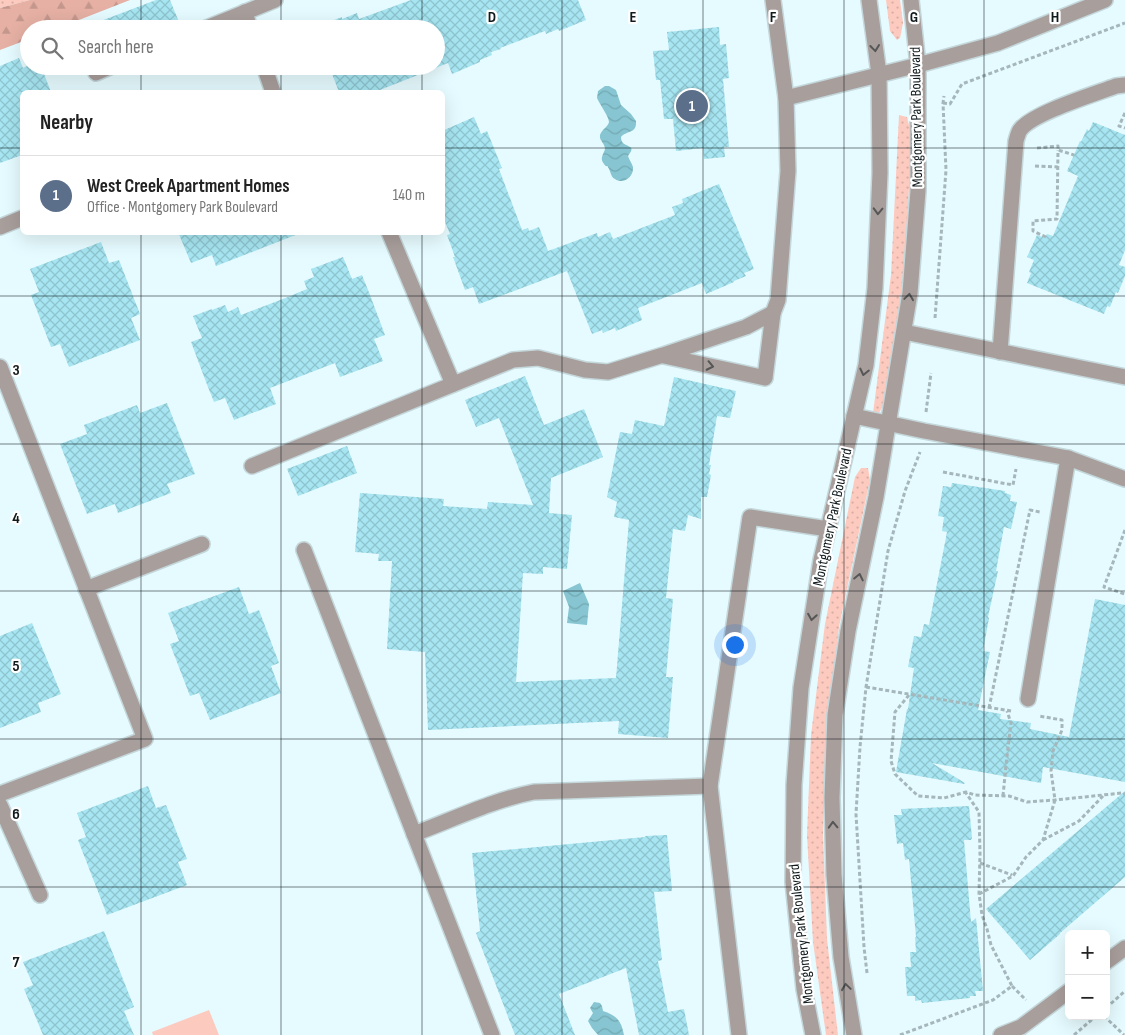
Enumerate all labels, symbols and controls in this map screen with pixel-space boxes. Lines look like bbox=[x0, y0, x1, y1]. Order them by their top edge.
text: D bbox=[488, 8, 496, 27]
text: E bbox=[630, 8, 637, 27]
text: F bbox=[770, 8, 777, 27]
text: G bbox=[910, 8, 918, 27]
text: H bbox=[1051, 8, 1059, 27]
search box bbox=[20, 20, 445, 75]
icon: search bbox=[38, 34, 66, 62]
text: Search here bbox=[78, 36, 154, 59]
one-way arrow bbox=[869, 45, 880, 53]
street label: Montgomery Park Boulevard bbox=[906, 47, 927, 187]
pin: 1 bbox=[676, 87, 708, 125]
text: Nearby bbox=[40, 110, 93, 135]
text: West Creek Apartment Homes bbox=[87, 175, 290, 198]
text: 1 bbox=[53, 186, 59, 205]
text: 140 m bbox=[393, 186, 425, 205]
text: Office · Montgomery Park Boulevard bbox=[87, 198, 278, 217]
one-way arrow bbox=[873, 207, 883, 215]
one-way arrow bbox=[903, 292, 914, 300]
one-way arrow bbox=[706, 360, 715, 371]
text: 3 bbox=[12, 361, 20, 380]
one-way arrow bbox=[859, 368, 870, 377]
street label: Montgomery Park Boulevard bbox=[809, 446, 856, 588]
text: 4 bbox=[12, 509, 20, 528]
one-way arrow bbox=[853, 573, 864, 582]
one-way arrow bbox=[807, 613, 818, 621]
your location bbox=[722, 632, 748, 658]
text: 5 bbox=[12, 657, 20, 676]
text: 6 bbox=[12, 805, 20, 824]
one-way arrow bbox=[827, 821, 838, 829]
street label: Montgomery Park Boulevard bbox=[785, 863, 818, 1005]
map controls bbox=[1065, 930, 1110, 1020]
button: + bbox=[1065, 930, 1110, 975]
text: 7 bbox=[13, 953, 20, 972]
button: − bbox=[1065, 975, 1110, 1020]
one-way arrow bbox=[841, 983, 852, 991]

